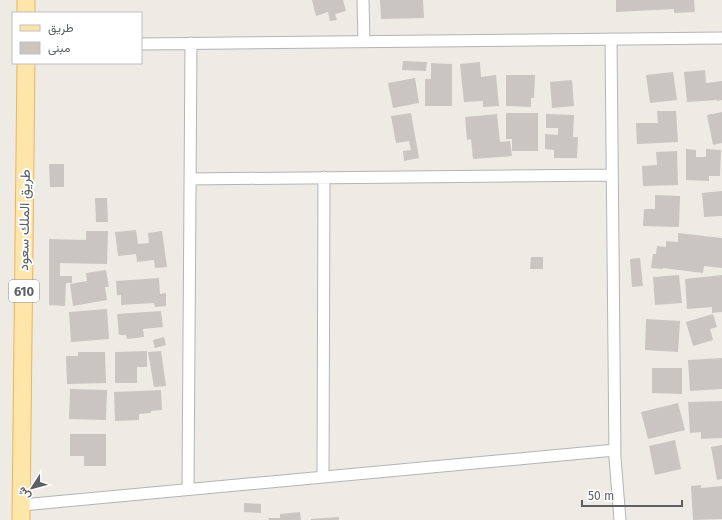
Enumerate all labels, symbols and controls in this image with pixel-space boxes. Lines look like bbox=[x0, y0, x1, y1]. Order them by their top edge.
legend bbox=[12, 12, 142, 64]
text: طريق bbox=[48, 21, 74, 36]
text: مبنى bbox=[48, 41, 70, 56]
street label: طريق الملك سعود bbox=[15, 169, 34, 271]
road number: 610 bbox=[9, 280, 39, 302]
north arrow bbox=[12, 468, 52, 508]
scale bar bbox=[582, 482, 682, 508]
text: ش bbox=[15, 484, 33, 503]
text: 50 m bbox=[588, 489, 614, 503]

